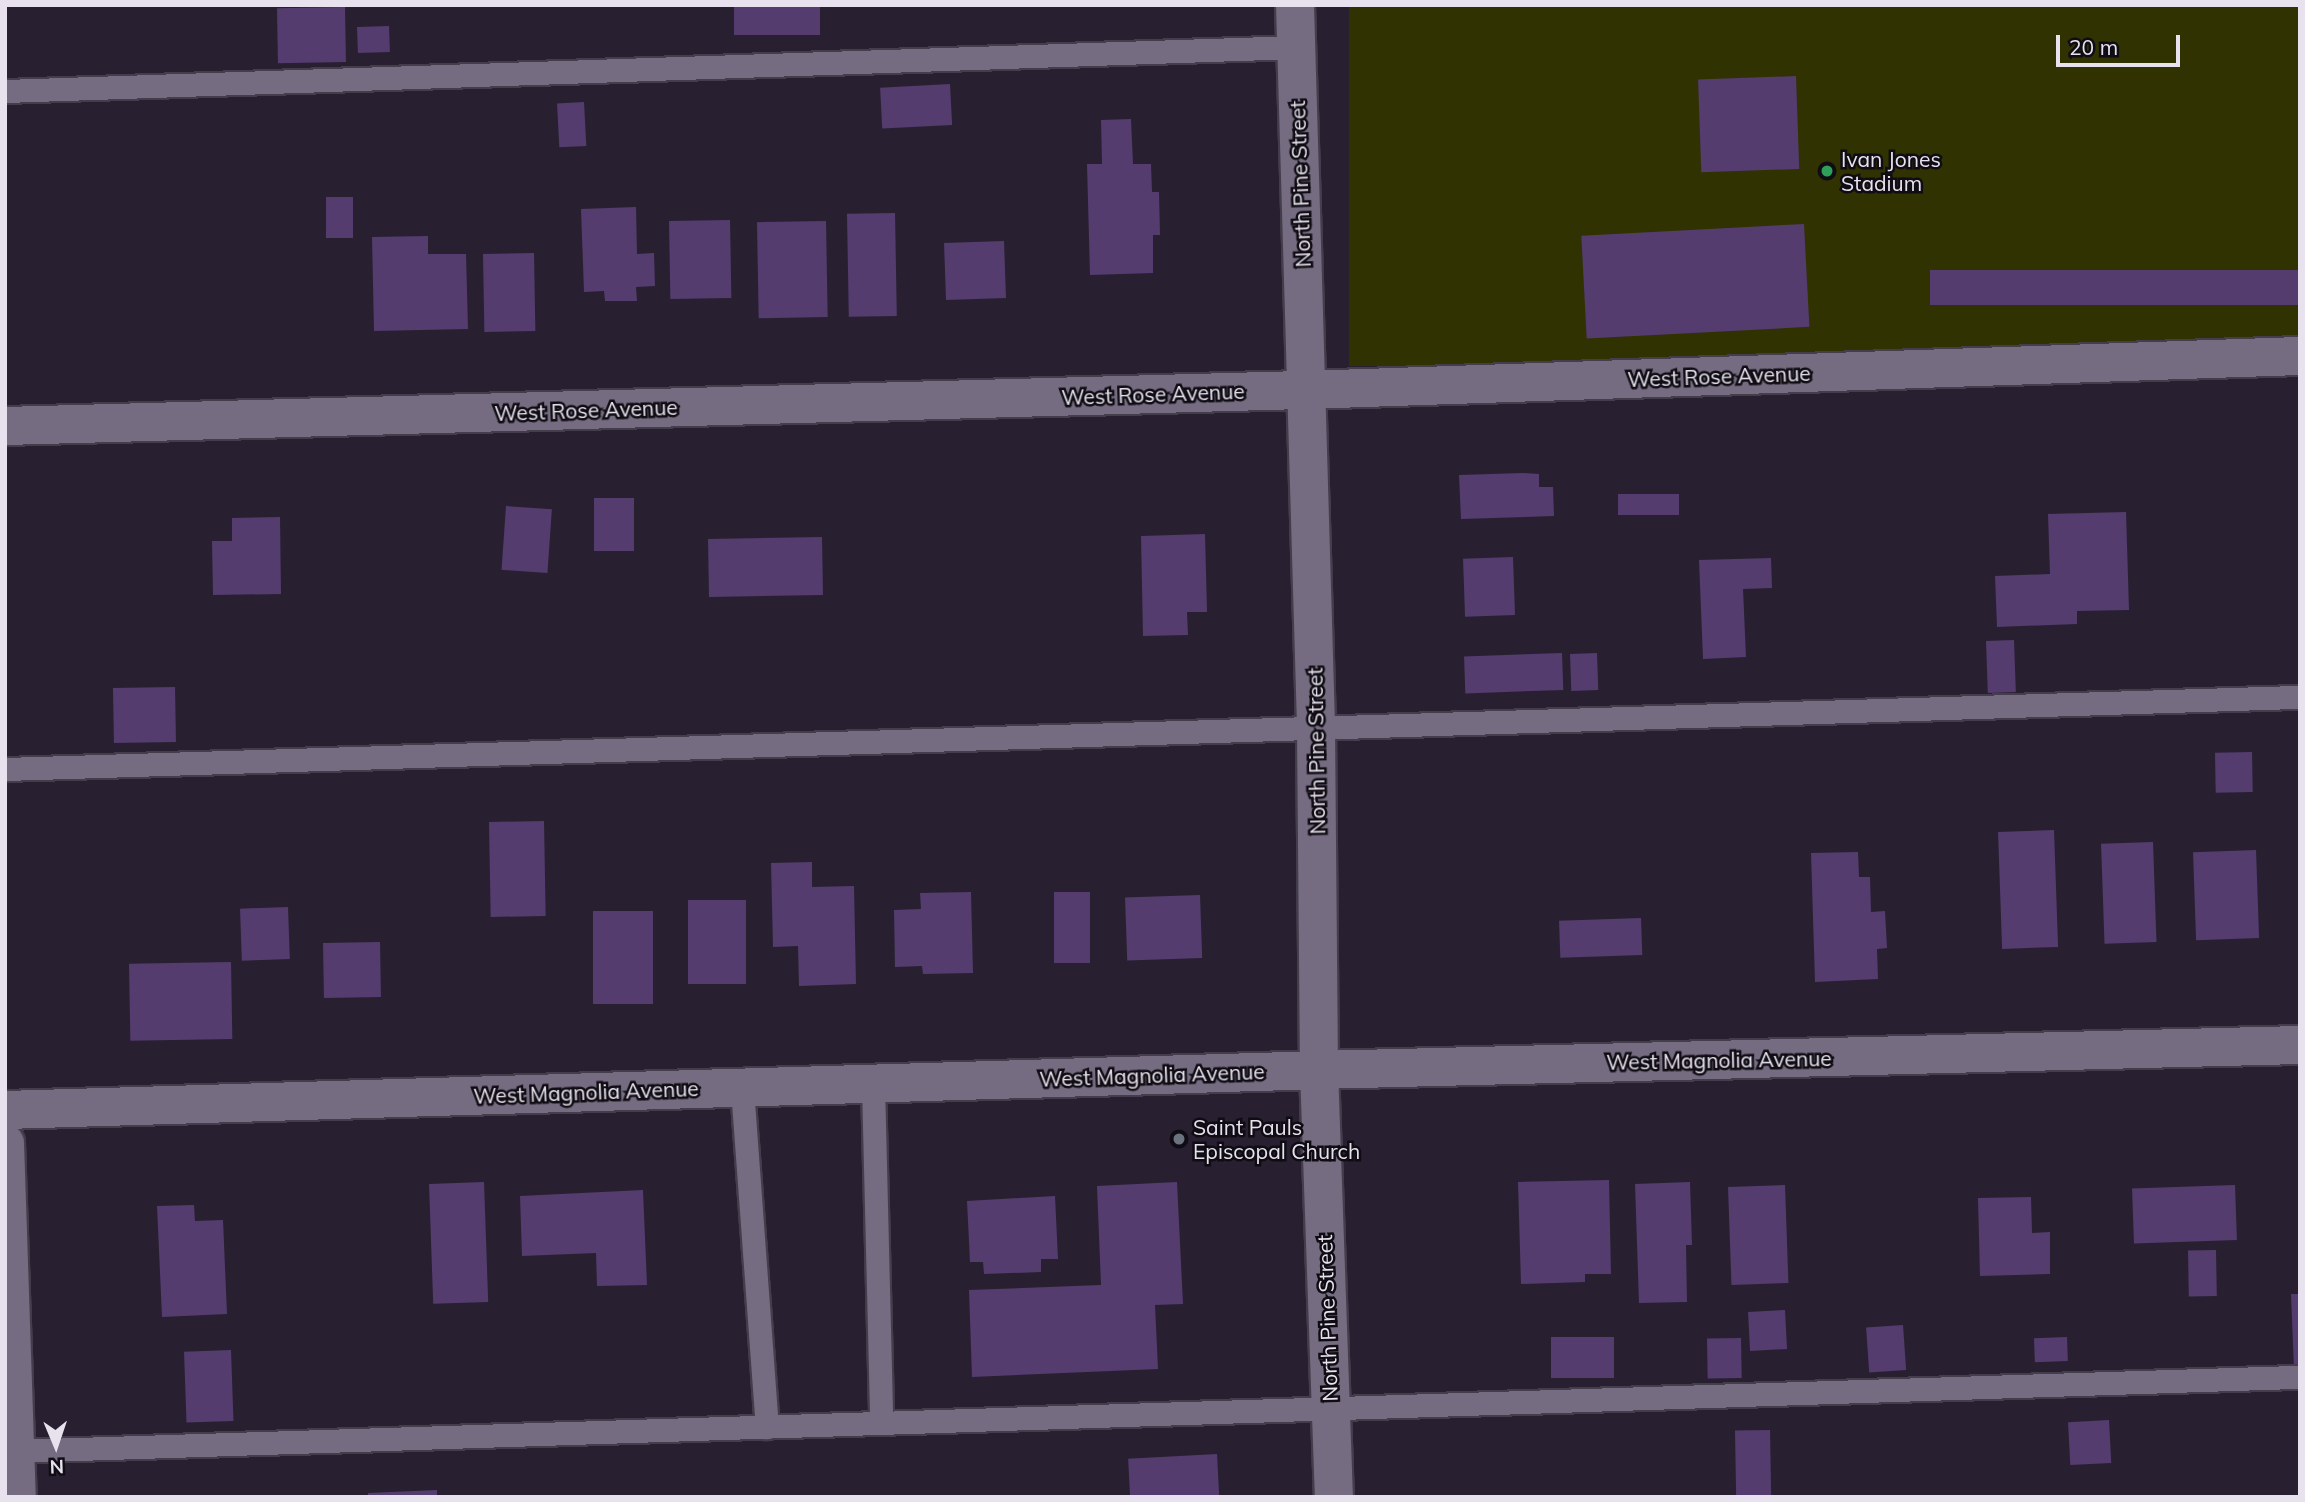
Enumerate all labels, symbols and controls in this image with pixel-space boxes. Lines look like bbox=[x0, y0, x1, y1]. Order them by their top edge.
scale bar bbox=[2060, 21, 2184, 65]
text: 20 m bbox=[2069, 34, 2118, 60]
street label: North Pine Street bbox=[1284, 100, 1316, 268]
place label: Ivan Jones Stadium bbox=[1841, 146, 1941, 196]
marker: Ivan Jones Stadium bbox=[1819, 163, 1835, 179]
street label: West Rose Avenue bbox=[1627, 360, 1811, 392]
street label: West Rose Avenue bbox=[1061, 378, 1245, 410]
street label: West Rose Avenue bbox=[494, 394, 678, 426]
street label: North Pine Street bbox=[1302, 667, 1330, 835]
street label: West Magnolia Avenue bbox=[1606, 1045, 1832, 1075]
street label: West Magnolia Avenue bbox=[1039, 1058, 1265, 1092]
street label: West Magnolia Avenue bbox=[473, 1075, 699, 1109]
place label: Saint Pauls Episcopal Church bbox=[1193, 1114, 1360, 1164]
marker: Saint Pauls Episcopal Church bbox=[1171, 1131, 1187, 1147]
street label: North Pine Street bbox=[1311, 1234, 1343, 1402]
north arrow bbox=[21, 1411, 91, 1481]
text: N bbox=[49, 1455, 64, 1479]

